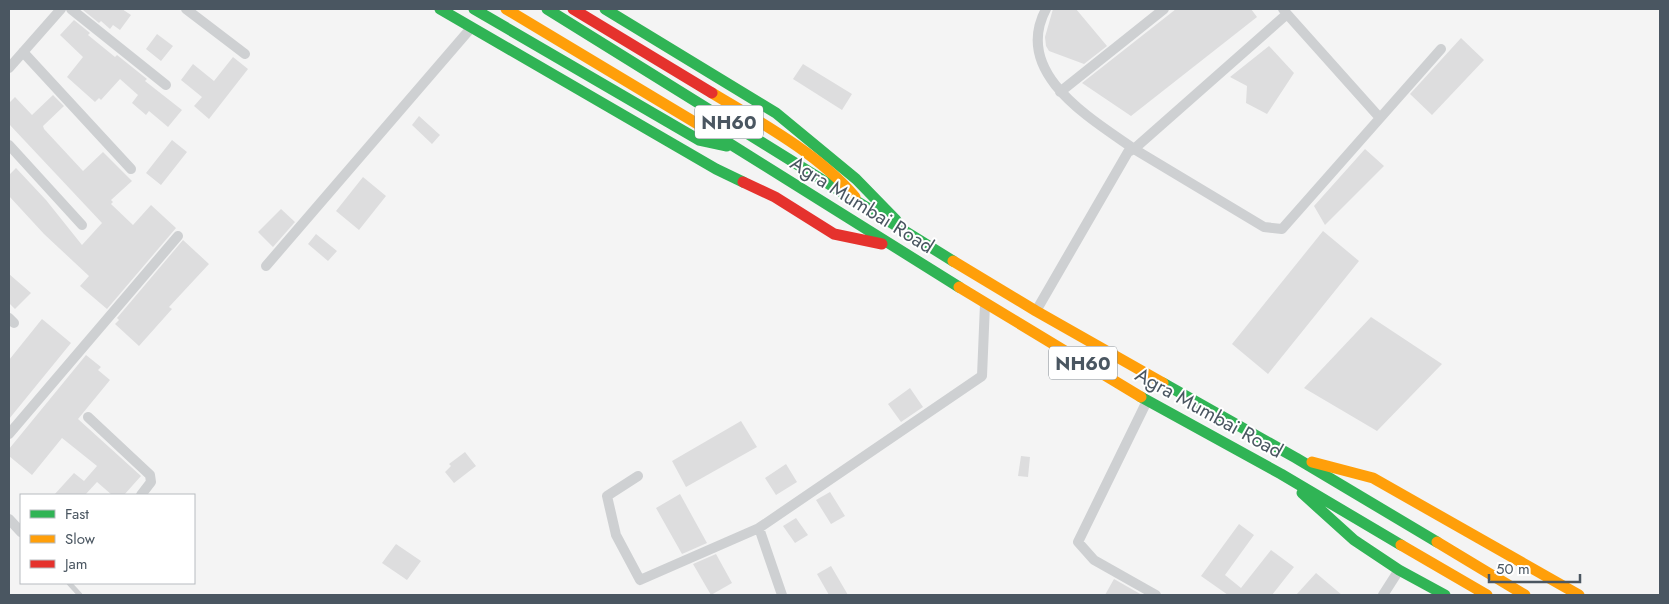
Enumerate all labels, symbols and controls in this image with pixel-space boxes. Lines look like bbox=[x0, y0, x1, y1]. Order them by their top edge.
road number: NH60 bbox=[695, 105, 763, 138]
street label: Agra Mumbai Road bbox=[784, 149, 940, 261]
road number: NH60 bbox=[1049, 346, 1117, 379]
street label: Agra Mumbai Road bbox=[1130, 360, 1288, 466]
legend bbox=[20, 494, 195, 584]
text: Fast bbox=[65, 503, 89, 525]
text: Slow bbox=[65, 528, 96, 550]
scale bar bbox=[1489, 552, 1580, 584]
text: Jam bbox=[63, 553, 88, 575]
text: 50 m bbox=[1496, 558, 1530, 580]

